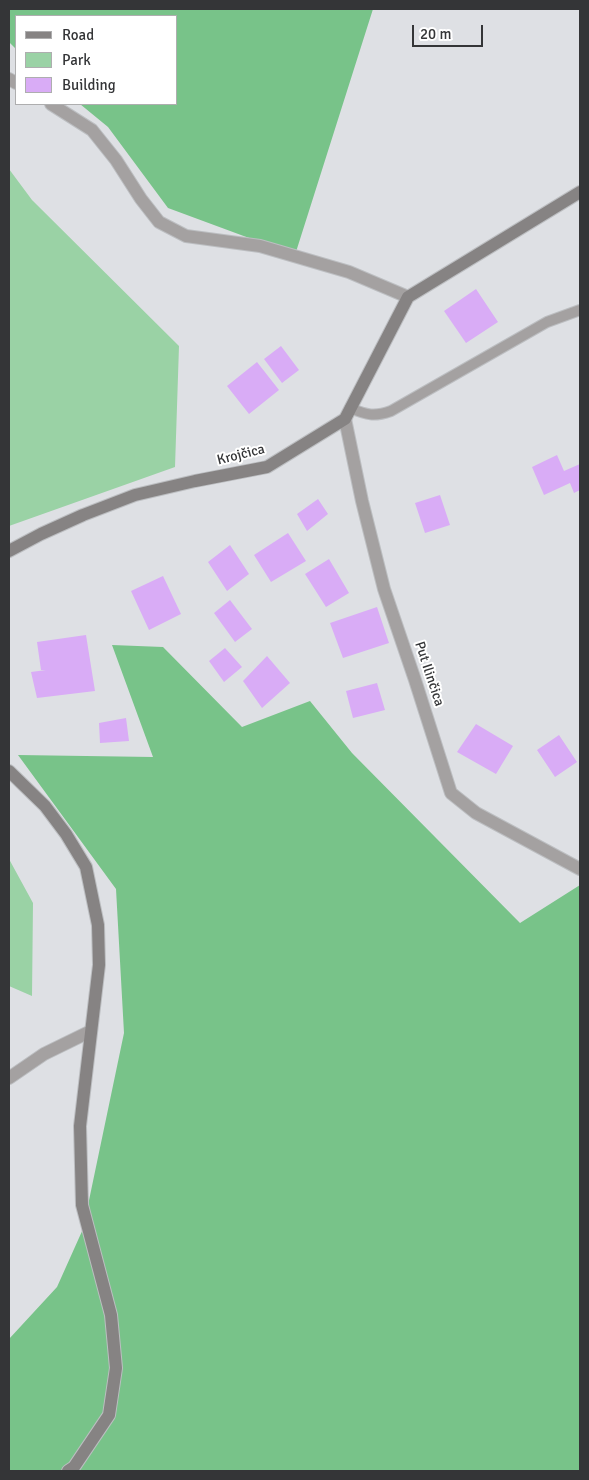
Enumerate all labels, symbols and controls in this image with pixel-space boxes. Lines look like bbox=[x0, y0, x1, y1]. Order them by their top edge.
legend bbox=[15, 15, 178, 105]
scale bar bbox=[414, 15, 485, 47]
text: 20 m bbox=[420, 25, 451, 43]
text: Road bbox=[62, 26, 94, 44]
text: Park bbox=[62, 51, 91, 69]
text: Building bbox=[62, 76, 116, 94]
street label: Krojčica bbox=[215, 441, 267, 469]
street label: Put Ilinčica bbox=[411, 639, 447, 709]

